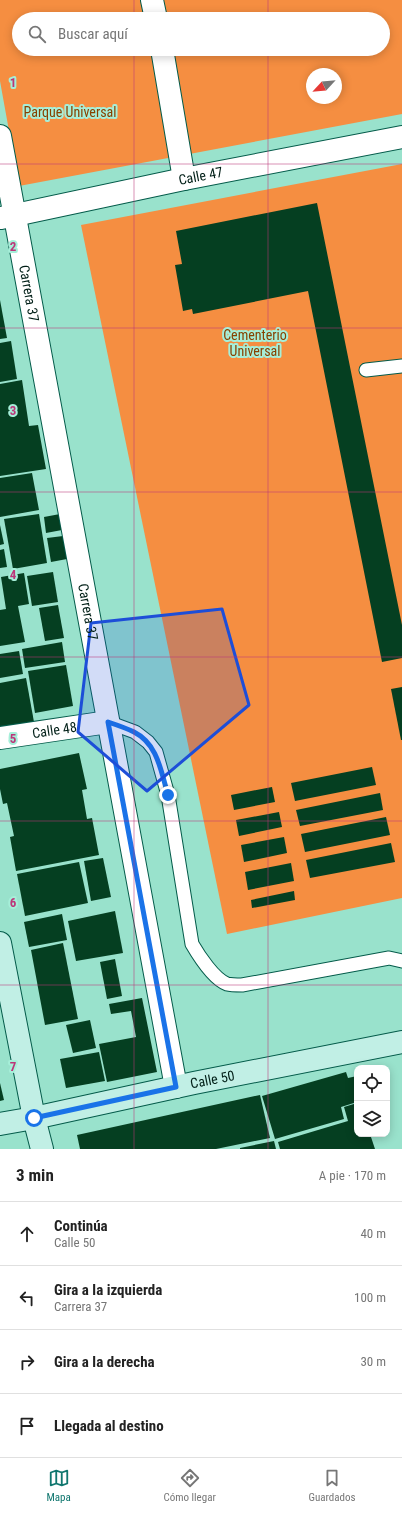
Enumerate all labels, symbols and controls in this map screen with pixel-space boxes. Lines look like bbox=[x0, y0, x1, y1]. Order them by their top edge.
search box bbox=[12, 12, 390, 56]
icon: search bbox=[26, 23, 48, 45]
text: Buscar aquí bbox=[58, 25, 128, 43]
north arrow bbox=[306, 68, 342, 104]
text: 1 bbox=[10, 75, 16, 90]
park label: Parque Universal bbox=[24, 104, 116, 120]
street label: Calle 47 bbox=[177, 164, 224, 188]
text: 2 bbox=[10, 239, 17, 254]
street label: Carrera 37 bbox=[16, 264, 42, 323]
park label: Cementerio Universal bbox=[223, 327, 287, 359]
text: 3 bbox=[10, 403, 16, 418]
text: 4 bbox=[10, 567, 17, 582]
street label: Carrera 37 bbox=[75, 582, 101, 642]
street label: Calle 48 bbox=[31, 719, 78, 741]
text: 5 bbox=[10, 731, 17, 746]
route end bbox=[159, 786, 177, 804]
text: 6 bbox=[10, 895, 17, 910]
text: 7 bbox=[10, 1059, 17, 1074]
map controls bbox=[354, 1065, 390, 1137]
button: locate bbox=[354, 1065, 390, 1101]
street label: Calle 50 bbox=[189, 1067, 236, 1092]
button: layers bbox=[354, 1101, 390, 1137]
route start bbox=[25, 1109, 43, 1127]
text: 3 min bbox=[16, 1165, 54, 1185]
text: A pie · 170 m bbox=[319, 1168, 386, 1183]
text: Continúa bbox=[54, 1217, 108, 1235]
icon: ahead bbox=[16, 1223, 38, 1245]
text: 40 m bbox=[360, 1226, 386, 1241]
text: Calle 50 bbox=[54, 1235, 95, 1250]
text: Gira a la izquierda bbox=[54, 1281, 162, 1299]
icon: left bbox=[16, 1287, 38, 1309]
text: 100 m bbox=[354, 1290, 386, 1305]
text: Carrera 37 bbox=[54, 1299, 107, 1314]
icon: right bbox=[16, 1351, 38, 1373]
text: Gira a la derecha bbox=[54, 1353, 155, 1371]
text: 30 m bbox=[360, 1354, 386, 1369]
icon: arrive bbox=[16, 1415, 38, 1437]
text: Llegada al destino bbox=[54, 1417, 164, 1435]
tab: Mapa bbox=[46, 1467, 71, 1504]
tab: Cómo llegar bbox=[163, 1467, 216, 1504]
tab: Guardados bbox=[309, 1467, 356, 1504]

